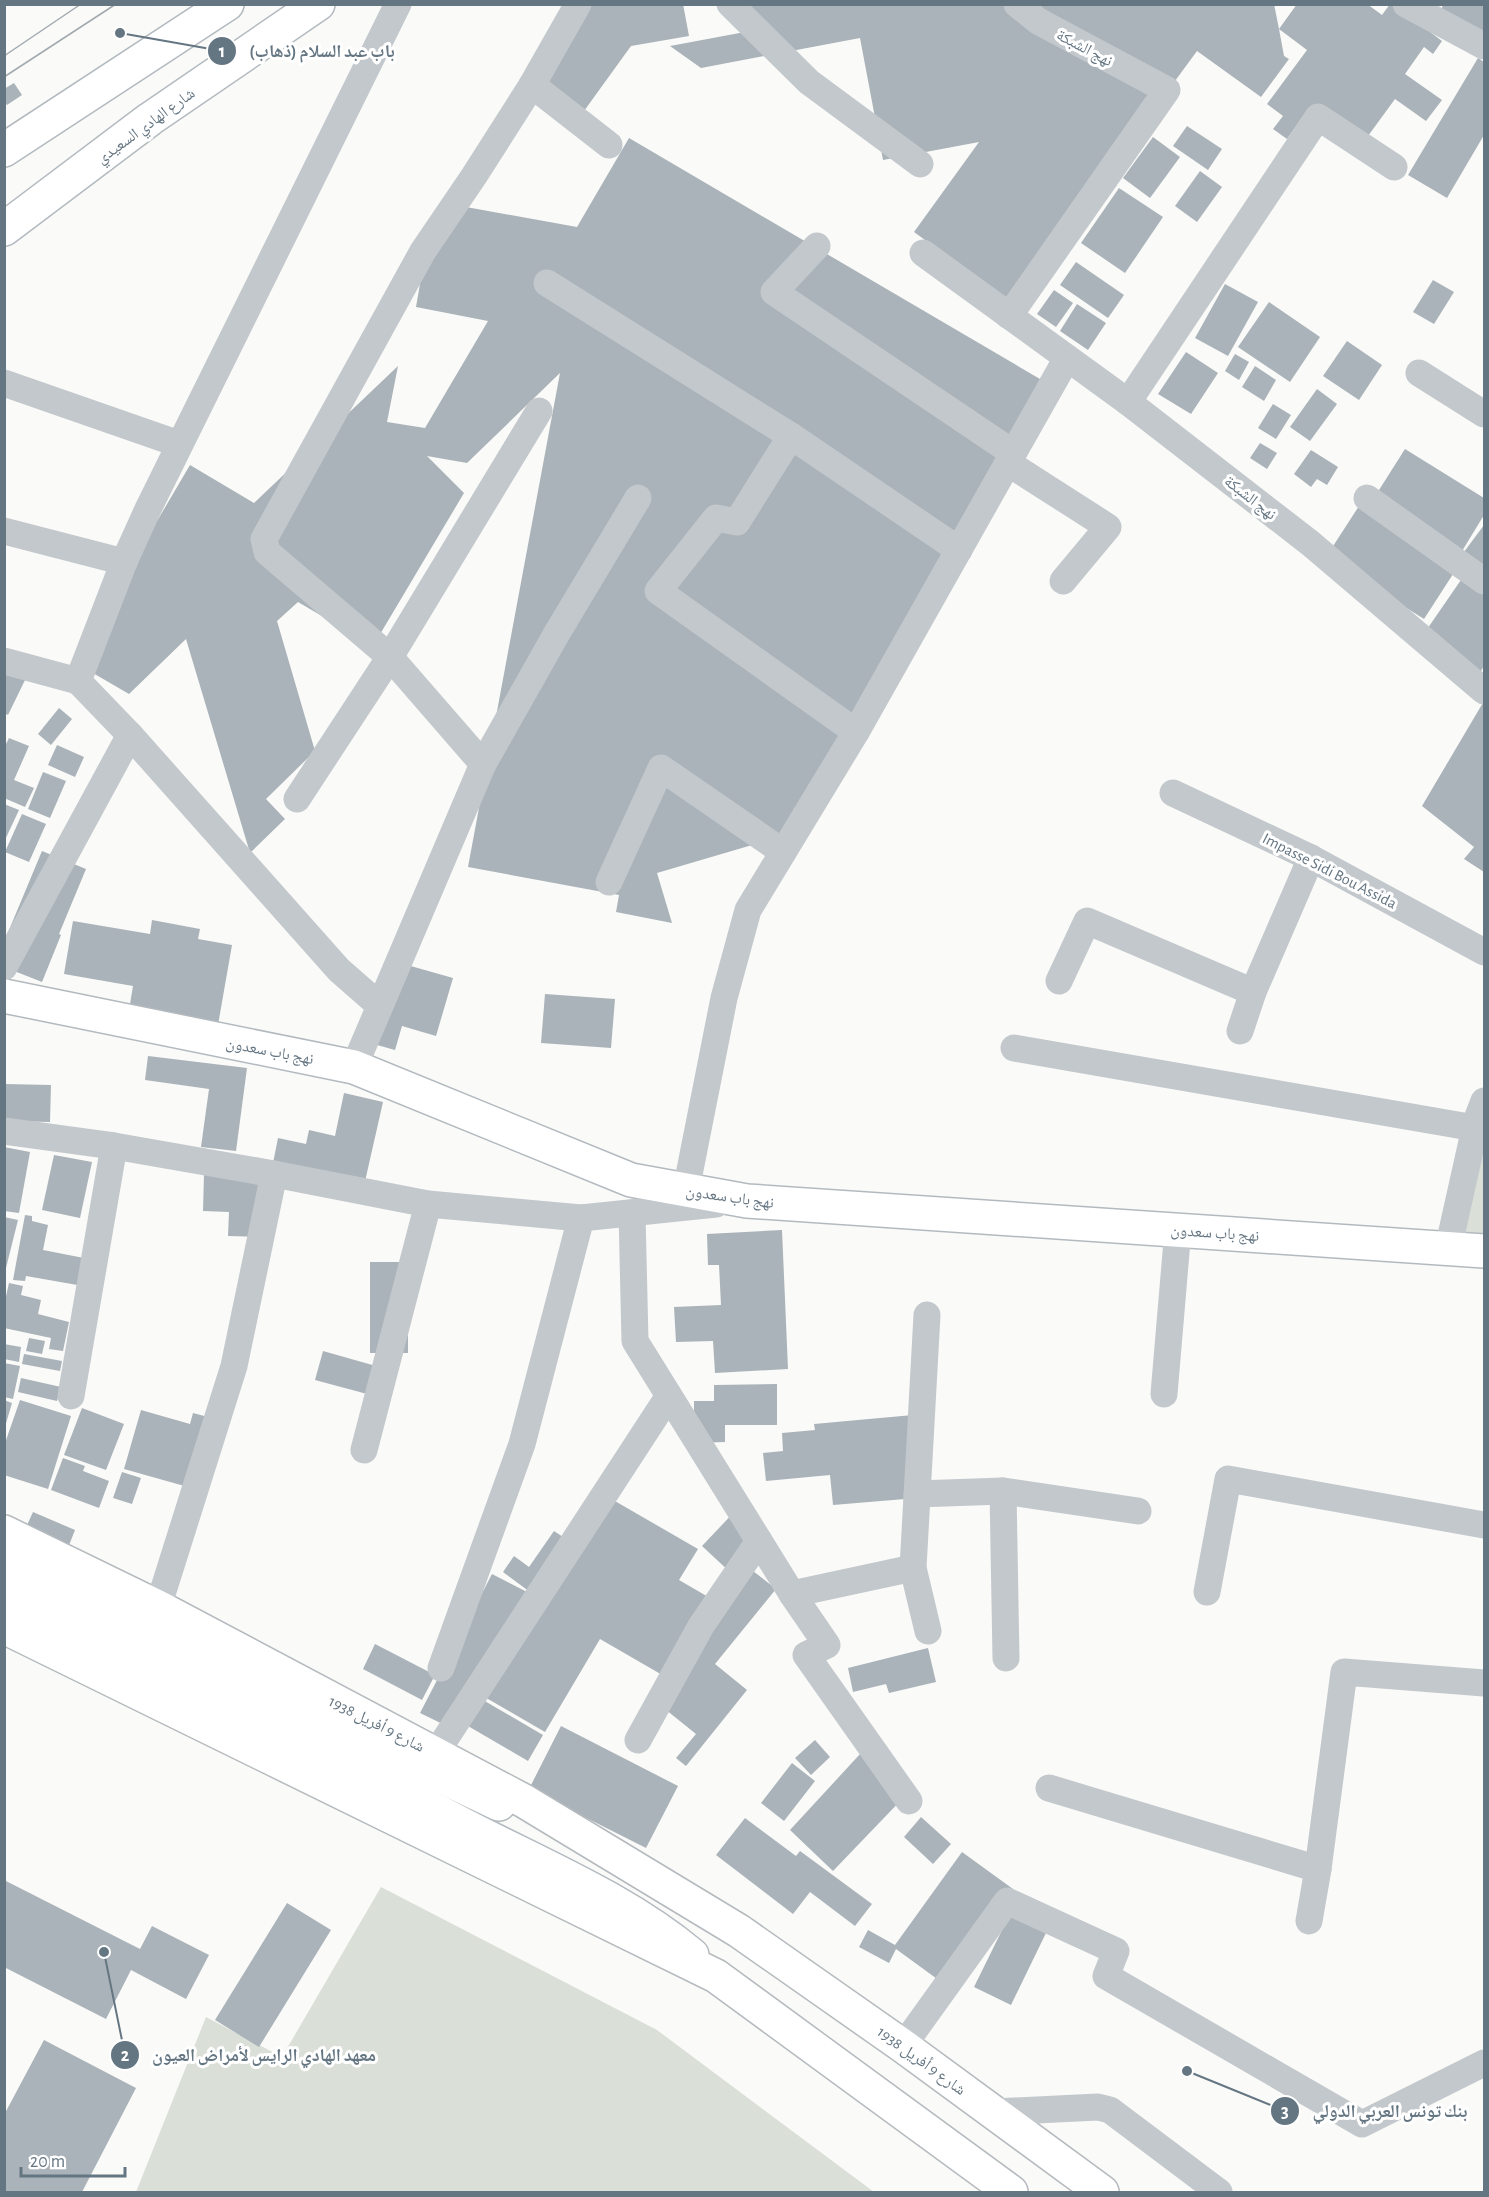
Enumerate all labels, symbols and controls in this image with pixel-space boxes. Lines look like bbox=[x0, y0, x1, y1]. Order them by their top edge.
street label: نهج الشبكة bbox=[1053, 27, 1115, 71]
callout: باب عبد السلام (ذهاب) bbox=[207, 33, 407, 69]
text: 1 bbox=[219, 43, 225, 61]
text: باب عبد السلام (ذهاب) bbox=[249, 43, 395, 63]
street label: شارع الهادي السعيدي bbox=[93, 85, 200, 170]
street label: نهج الشبكة bbox=[1220, 473, 1279, 524]
street label: Impasse Sidi Bou Assida bbox=[1260, 830, 1399, 912]
street label: نهج باب سعدون bbox=[224, 1035, 315, 1069]
street label: نهج باب سعدون bbox=[684, 1183, 775, 1213]
street label: نهج باب سعدون bbox=[1170, 1222, 1260, 1246]
street label: شارع 9 أفريل 1938 bbox=[325, 1691, 428, 1757]
street label: شارع 9 أفريل 1938 bbox=[873, 2022, 970, 2100]
callout: معهد الهادي الرايس لأمراض العيون bbox=[110, 2037, 388, 2073]
text: معهد الهادي الرايس لأمراض العيون bbox=[152, 2046, 376, 2069]
text: 2 bbox=[121, 2047, 130, 2065]
callout: بنك تونس العربي الدولي bbox=[1270, 2093, 1479, 2129]
text: 3 bbox=[1281, 2103, 1289, 2121]
text: بنك تونس العربي الدولي bbox=[1313, 2103, 1468, 2125]
scale bar bbox=[21, 2140, 124, 2178]
text: 20 m bbox=[30, 2153, 65, 2171]

